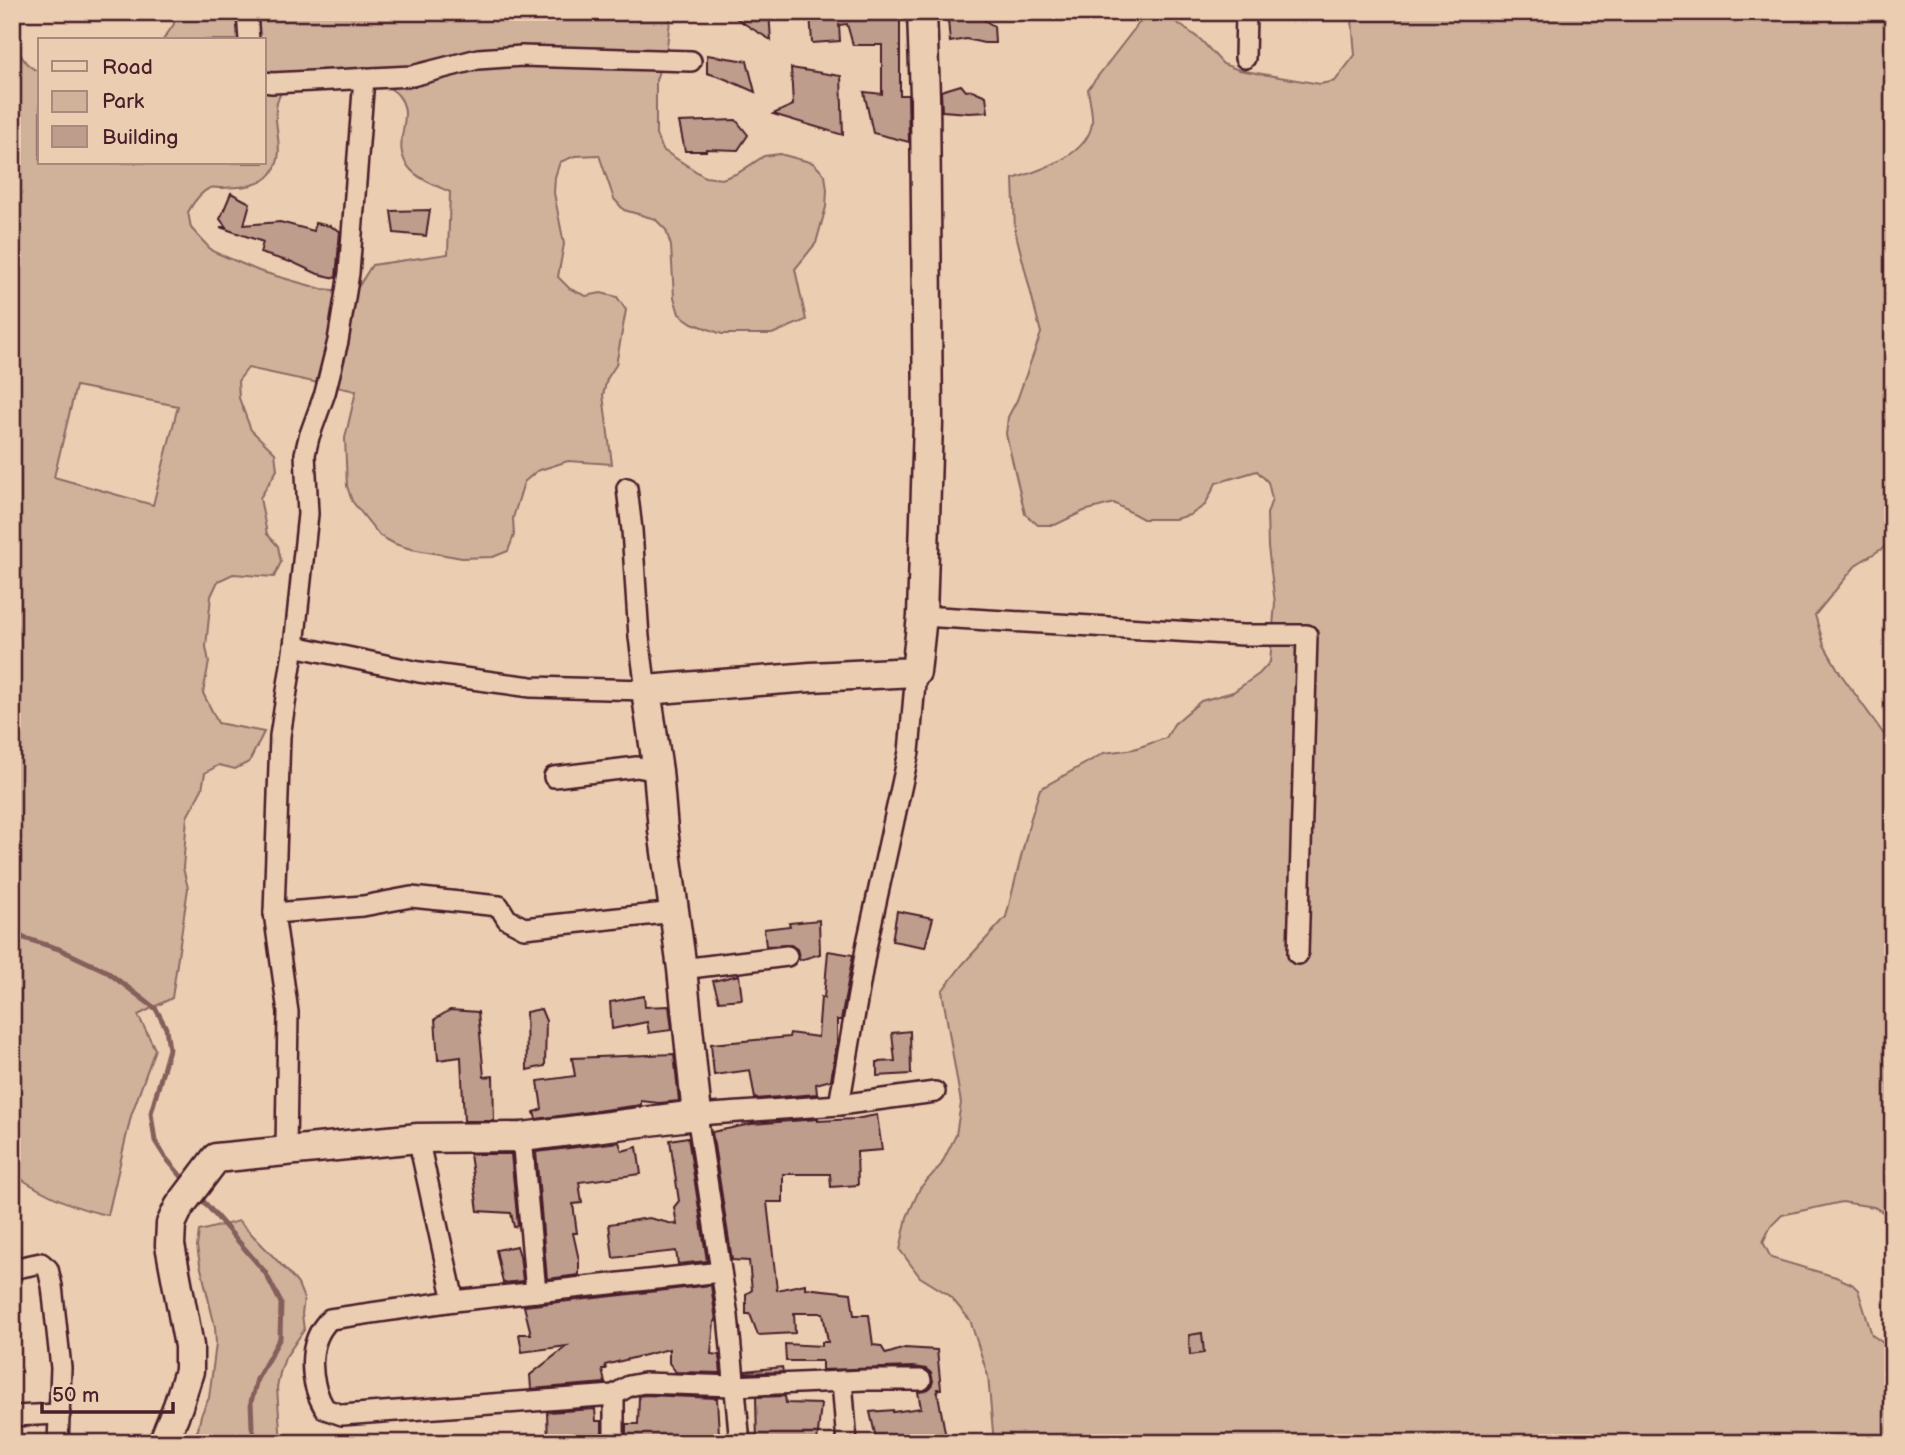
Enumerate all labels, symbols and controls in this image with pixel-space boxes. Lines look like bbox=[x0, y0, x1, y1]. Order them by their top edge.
legend bbox=[38, 38, 266, 164]
text: Road bbox=[102, 55, 153, 80]
text: Park bbox=[102, 89, 145, 114]
text: Building bbox=[102, 125, 178, 150]
scale bar bbox=[42, 1371, 173, 1415]
text: 50 m bbox=[52, 1383, 99, 1408]

